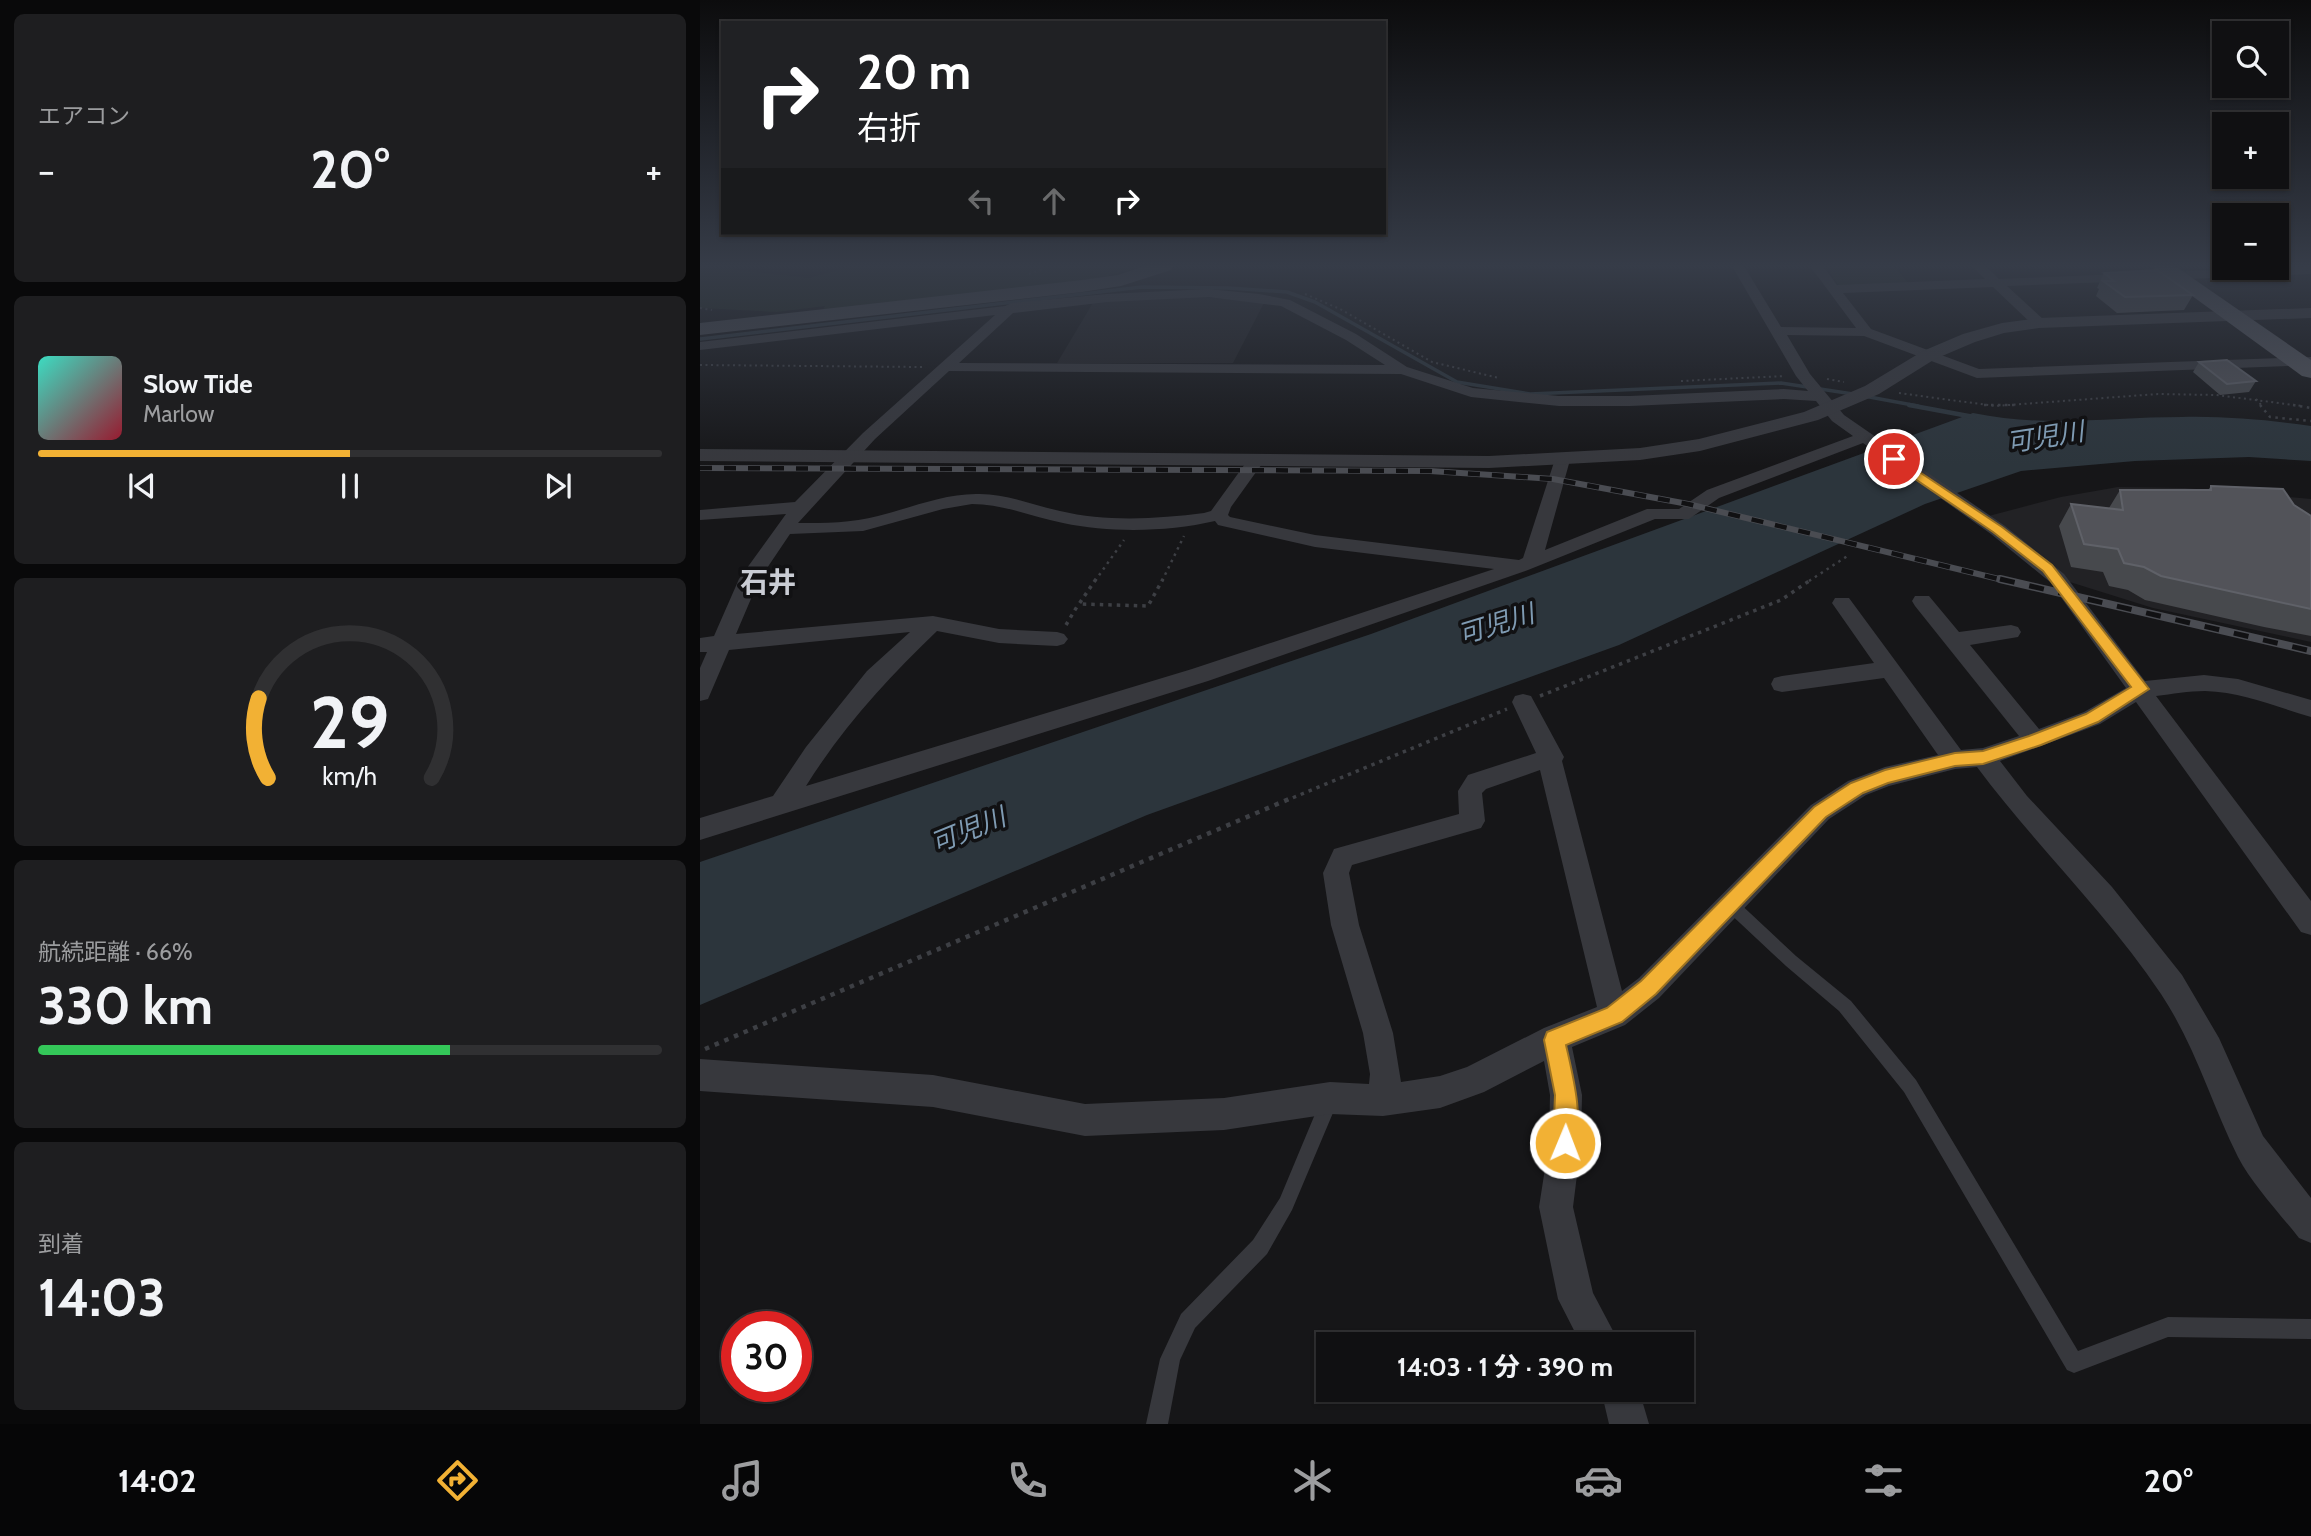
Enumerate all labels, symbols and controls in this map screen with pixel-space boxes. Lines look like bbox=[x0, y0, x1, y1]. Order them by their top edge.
map controls bbox=[2212, 21, 2289, 280]
button: search bbox=[2212, 21, 2289, 98]
text: 20 m bbox=[857, 42, 971, 101]
icon: right bbox=[742, 49, 833, 140]
text: エアコン bbox=[38, 102, 130, 130]
text: 右折 bbox=[857, 108, 921, 147]
button: + bbox=[2212, 112, 2289, 189]
text: 20° bbox=[310, 138, 390, 201]
text: − bbox=[38, 147, 55, 194]
text: + bbox=[645, 147, 662, 194]
icon: left bbox=[962, 182, 1000, 220]
icon: ahead bbox=[1035, 182, 1073, 220]
icon: right bbox=[1108, 182, 1146, 220]
button: − bbox=[2212, 203, 2289, 280]
text: Slow Tide bbox=[143, 368, 253, 400]
text: Marlow bbox=[143, 400, 214, 428]
water label: 可児川 bbox=[2004, 415, 2089, 459]
pin bbox=[1864, 429, 1924, 489]
icon: arrive bbox=[1875, 440, 1913, 478]
icon: previous bbox=[123, 467, 161, 505]
icon: pause bbox=[331, 467, 369, 505]
icon: next bbox=[539, 467, 577, 505]
district label: 石井 bbox=[740, 565, 796, 599]
water label: 可児川 bbox=[1454, 596, 1541, 651]
text: 29 bbox=[310, 678, 390, 766]
text: km/h bbox=[323, 761, 377, 791]
water label: 可児川 bbox=[926, 799, 1013, 859]
text: 航続距離 · 66% bbox=[38, 938, 193, 966]
text: 330 km bbox=[38, 974, 213, 1037]
position arrow bbox=[1528, 1106, 1602, 1180]
text: 到着 bbox=[38, 1230, 84, 1258]
text: 14:03 bbox=[38, 1266, 166, 1329]
speed limit sign: 30 bbox=[721, 1311, 812, 1402]
text: 14:03 · 1 分 · 390 m bbox=[1397, 1351, 1613, 1383]
icon: directions bbox=[433, 1456, 482, 1505]
icon: music bbox=[718, 1456, 767, 1505]
icon: phone bbox=[1003, 1456, 1052, 1505]
icon: climate bbox=[1288, 1456, 1337, 1505]
icon: car bbox=[1574, 1456, 1623, 1505]
icon: filters bbox=[1859, 1456, 1908, 1505]
text: 14:02 bbox=[118, 1461, 196, 1500]
text: 20° bbox=[2144, 1461, 2193, 1500]

